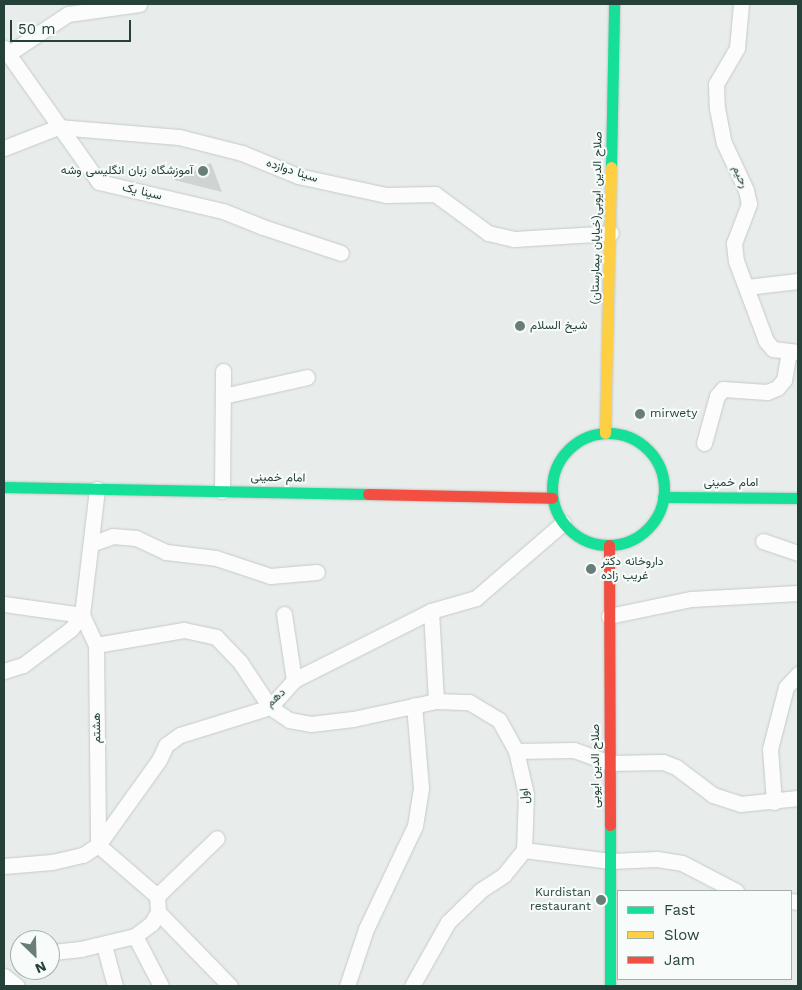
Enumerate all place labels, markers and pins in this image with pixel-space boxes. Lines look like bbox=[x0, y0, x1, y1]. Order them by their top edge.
place label: آموزشگاه زبان انگلیسی وشه bbox=[61, 164, 193, 178]
marker: آموزشگاه زبان انگلیسی وشه bbox=[197, 165, 209, 177]
place label: شیخ السلام bbox=[530, 319, 588, 333]
marker: شیخ السلام bbox=[514, 320, 526, 332]
place label: mirwety bbox=[650, 407, 697, 421]
marker: mirwety bbox=[634, 408, 646, 420]
place label: داروخانه دکتر غریب زاده bbox=[601, 555, 664, 583]
marker: داروخانه دکتر غریب زاده bbox=[585, 563, 597, 575]
place label: Kurdistan restaurant bbox=[530, 886, 591, 914]
marker: Kurdistan restaurant bbox=[595, 894, 607, 906]

